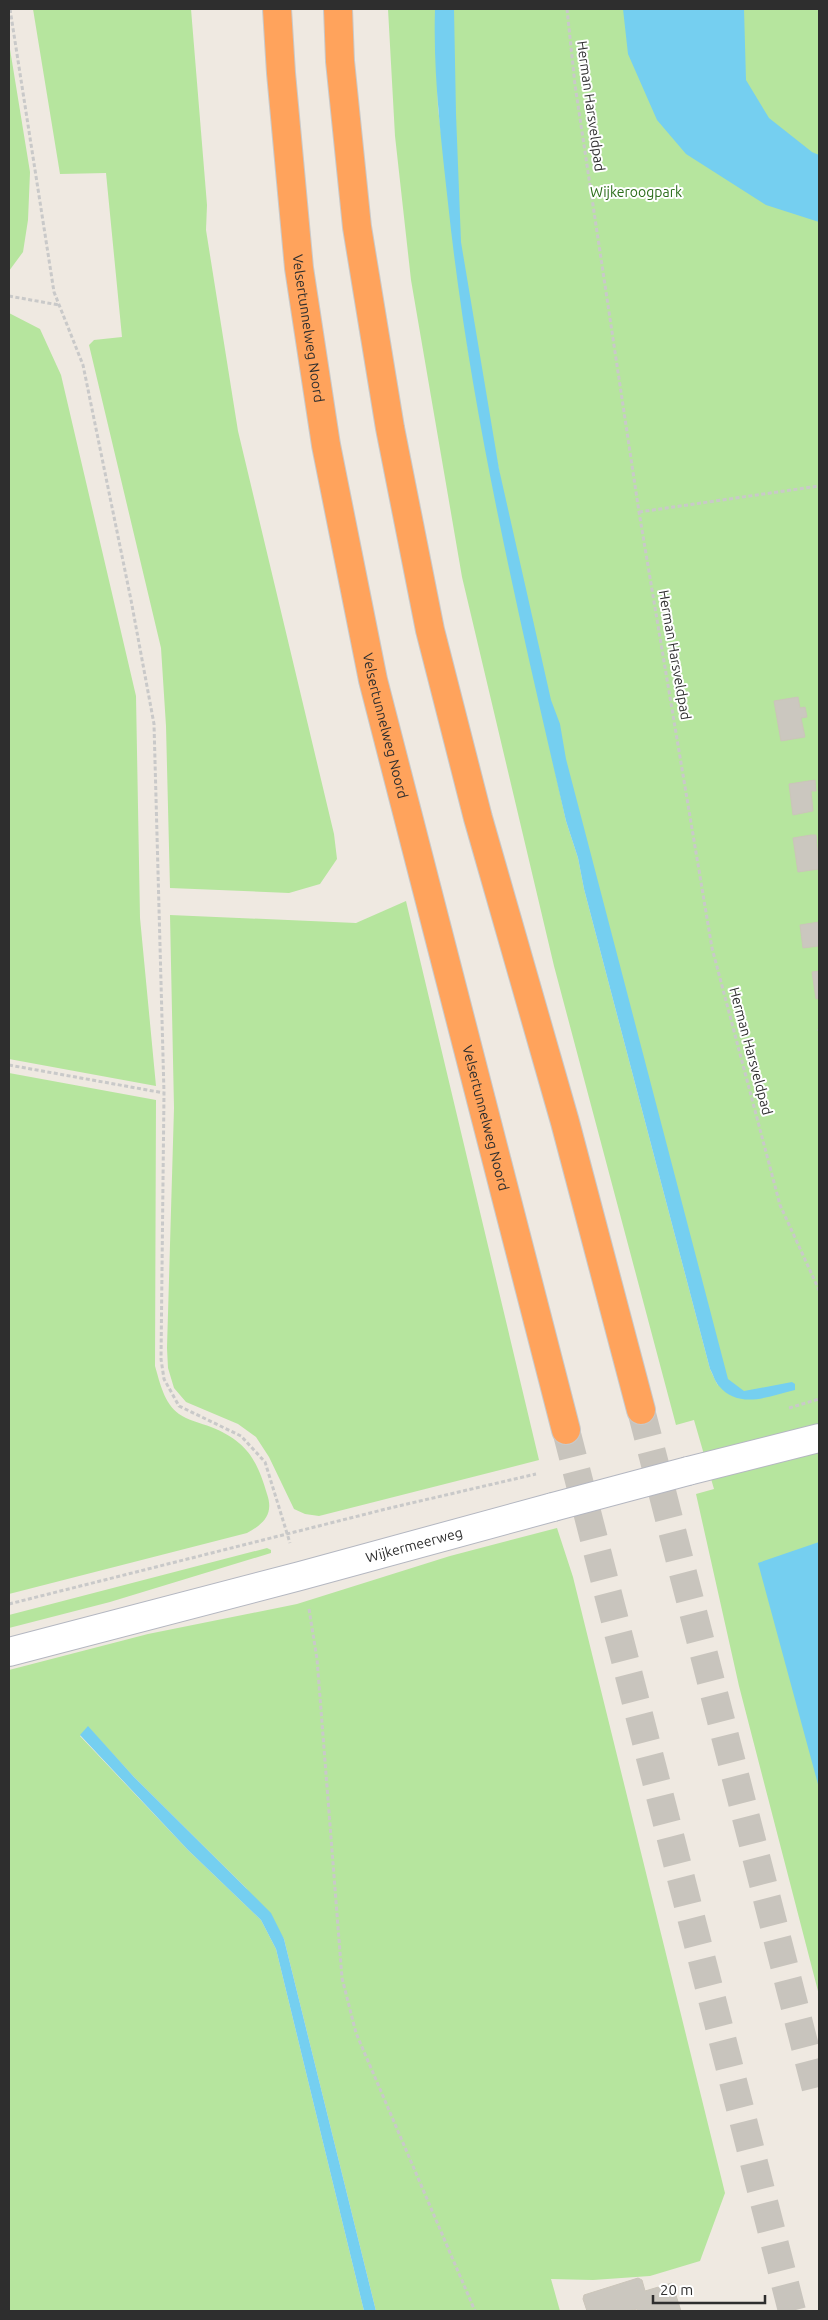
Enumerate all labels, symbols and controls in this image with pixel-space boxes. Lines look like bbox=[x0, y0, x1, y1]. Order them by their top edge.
street label: Herman Harsveldpad bbox=[574, 40, 608, 172]
park label: Wijkeroogpark bbox=[590, 184, 682, 200]
street label: Velsertunnelweg Noord bbox=[290, 254, 327, 404]
street label: Herman Harsveldpad bbox=[656, 589, 694, 721]
street label: Velsertunnelweg Noord bbox=[360, 652, 411, 800]
street label: Herman Harsveldpad bbox=[726, 985, 776, 1117]
street label: Velsertunnelweg Noord bbox=[459, 1044, 512, 1193]
street label: Wijkermeerweg bbox=[364, 1524, 464, 1566]
scale bar bbox=[653, 2272, 766, 2304]
text: 20 m bbox=[660, 2281, 693, 2298]

